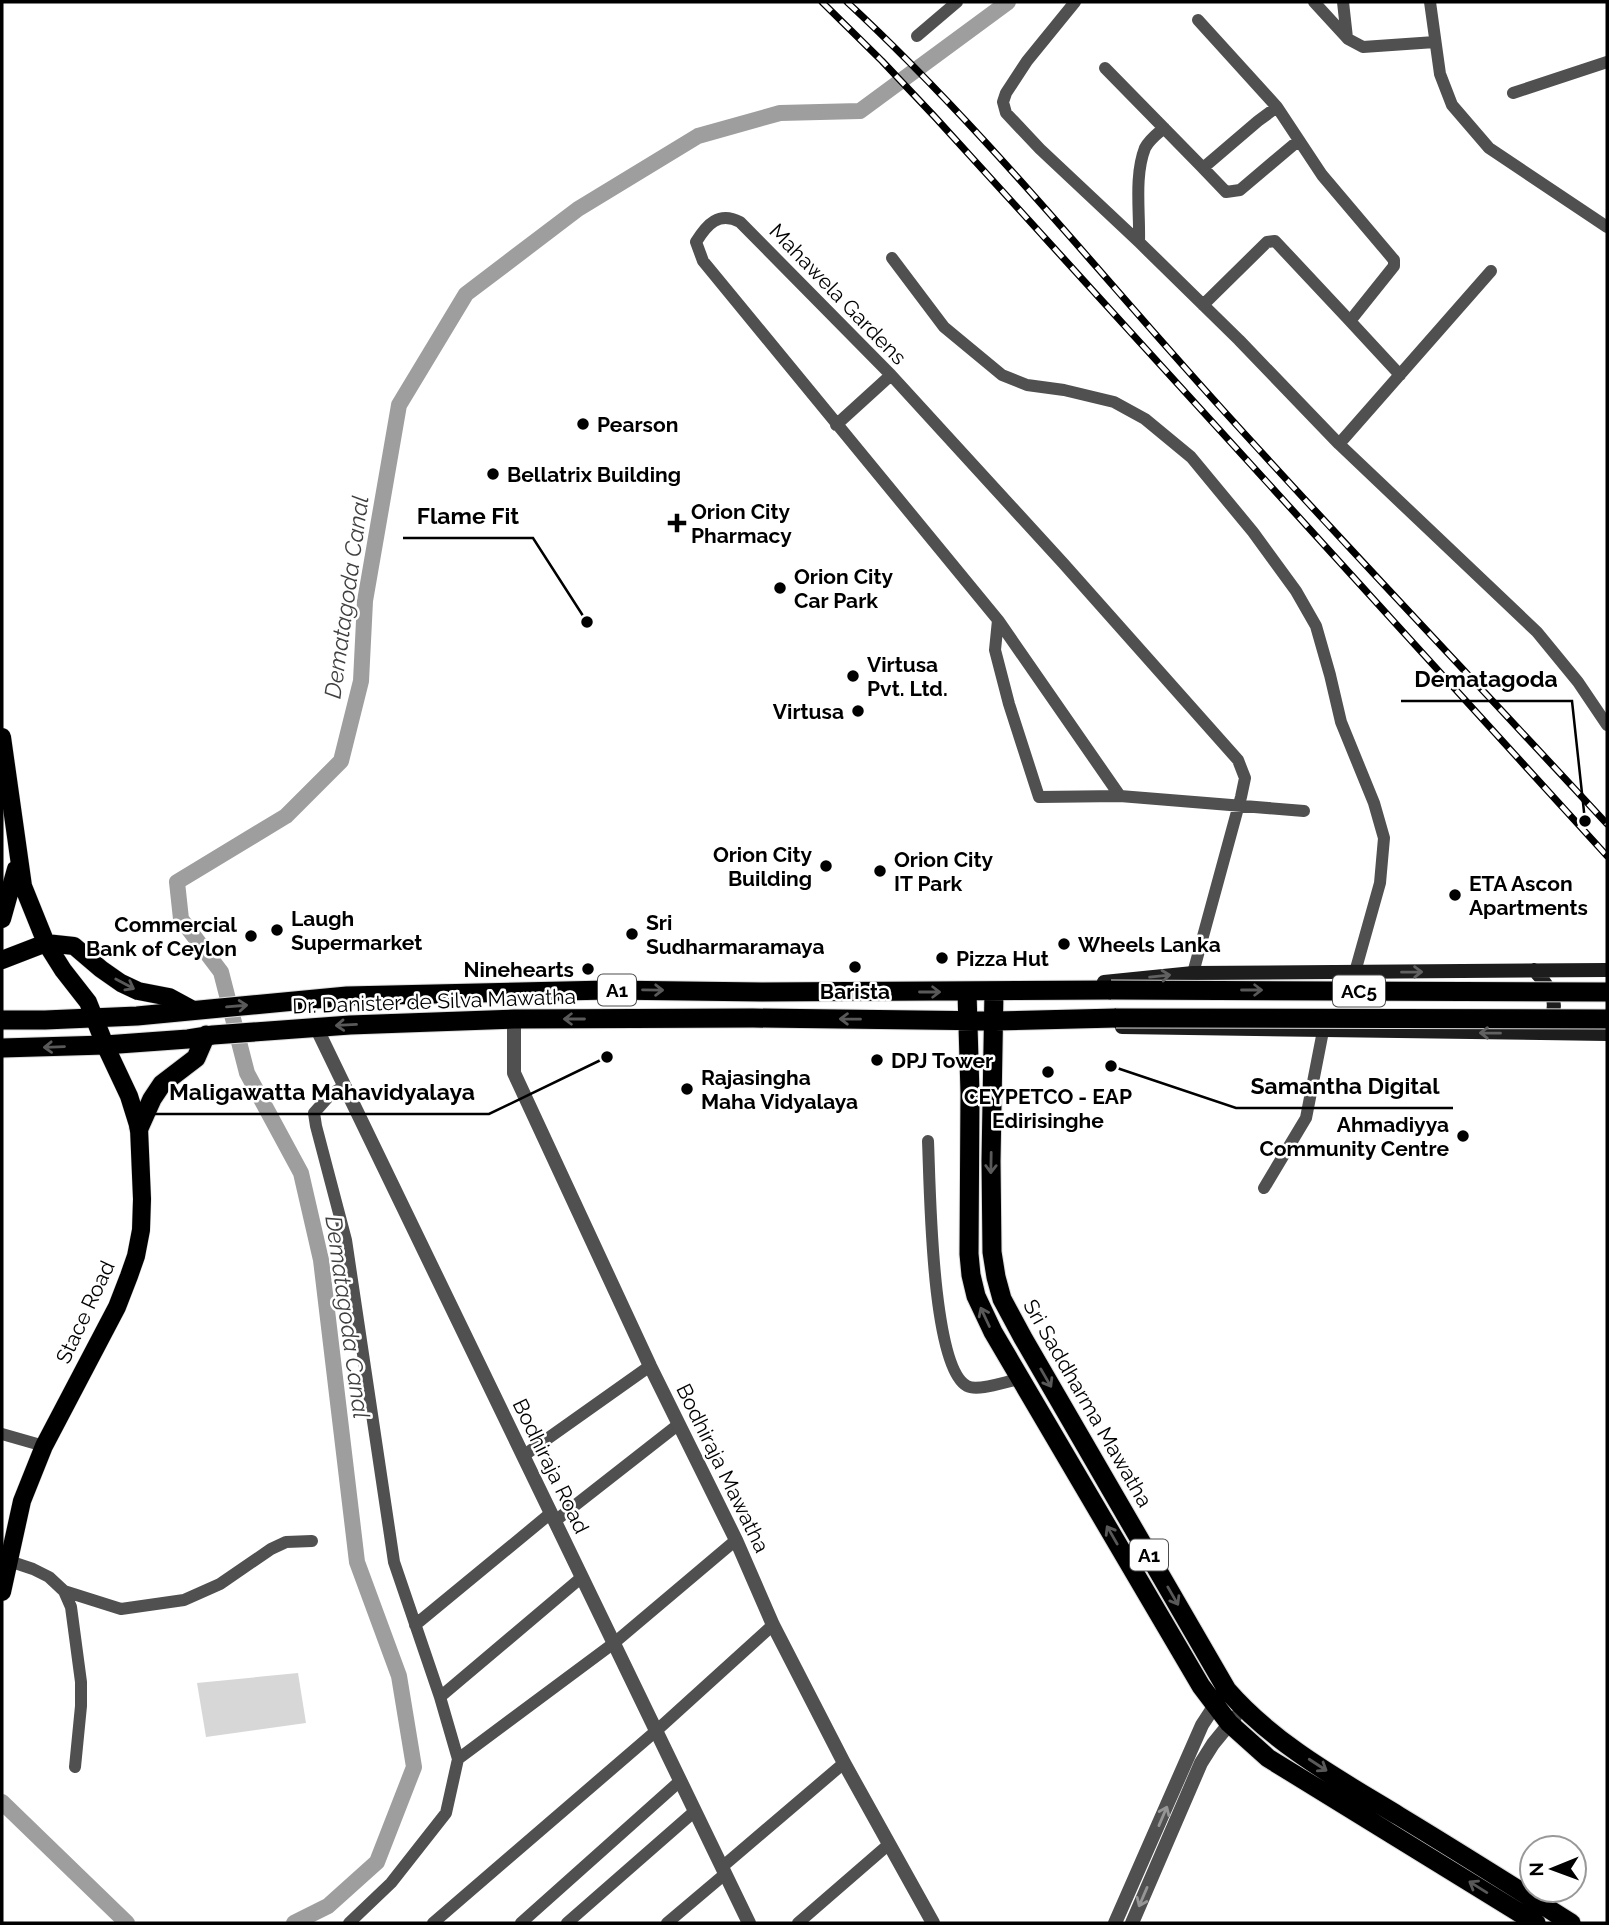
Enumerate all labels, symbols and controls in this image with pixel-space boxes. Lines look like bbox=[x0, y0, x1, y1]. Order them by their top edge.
street label: Mahawela Gardens bbox=[764, 218, 912, 370]
place label: Pearson bbox=[597, 412, 678, 437]
marker: Pearson bbox=[575, 416, 591, 432]
place label: Bellatrix Building bbox=[507, 462, 681, 487]
marker: Bellatrix Building bbox=[485, 466, 501, 482]
water label: Dematagoda Canal bbox=[318, 494, 374, 700]
callout: Flame Fit bbox=[403, 494, 533, 538]
place label: Orion City Pharmacy bbox=[691, 499, 792, 548]
text: Flame Fit bbox=[417, 502, 519, 529]
marker: Orion City Pharmacy bbox=[669, 515, 685, 531]
place label: Orion City Car Park bbox=[794, 564, 893, 613]
marker: Orion City Car Park bbox=[772, 580, 788, 596]
place label: Virtusa Pvt. Ltd. bbox=[867, 652, 948, 701]
callout: Dematagoda bbox=[1401, 657, 1572, 701]
text: Dematagoda bbox=[1414, 665, 1558, 692]
marker: Virtusa Pvt. Ltd. bbox=[845, 668, 861, 684]
place label: Virtusa bbox=[773, 699, 844, 724]
marker: Virtusa bbox=[850, 703, 866, 719]
place label: Orion City Building bbox=[713, 842, 812, 891]
place label: Orion City IT Park bbox=[894, 847, 993, 896]
marker: Orion City Building bbox=[818, 858, 834, 874]
marker: Orion City IT Park bbox=[872, 863, 888, 879]
place label: ETA Ascon Apartments bbox=[1469, 871, 1588, 920]
marker: ETA Ascon Apartments bbox=[1447, 887, 1463, 903]
place label: Laugh Supermarket bbox=[291, 906, 422, 955]
place label: Sri Sudharmaramaya bbox=[646, 910, 824, 959]
place label: Commercial Bank of Ceylon bbox=[86, 912, 237, 961]
marker: Laugh Supermarket bbox=[269, 922, 285, 938]
marker: Sri Sudharmaramaya bbox=[624, 926, 640, 942]
marker: Commercial Bank of Ceylon bbox=[243, 928, 259, 944]
place label: Wheels Lanka bbox=[1078, 932, 1221, 957]
marker: Wheels Lanka bbox=[1056, 936, 1072, 952]
place label: Pizza Hut bbox=[956, 946, 1049, 971]
marker: Pizza Hut bbox=[934, 950, 950, 966]
place label: Ninehearts bbox=[463, 957, 574, 982]
marker: Barista bbox=[847, 959, 863, 975]
marker: Ninehearts bbox=[580, 961, 596, 977]
one-way arrow bbox=[1400, 965, 1423, 978]
one-way arrow bbox=[1148, 970, 1171, 983]
road number: A1 bbox=[598, 974, 636, 1006]
road number: AC5 bbox=[1333, 976, 1385, 1007]
one-way arrow bbox=[114, 978, 134, 992]
place label: Barista bbox=[820, 979, 890, 1004]
one-way arrow bbox=[642, 983, 665, 997]
one-way arrow bbox=[1241, 983, 1264, 997]
street label: Dr. Danister de Silva Mawatha bbox=[292, 984, 576, 1018]
one-way arrow bbox=[918, 985, 941, 999]
one-way arrow bbox=[225, 999, 248, 1012]
one-way arrow bbox=[563, 1012, 586, 1026]
one-way arrow bbox=[839, 1012, 862, 1026]
one-way arrow bbox=[336, 1019, 358, 1032]
one-way arrow bbox=[1479, 1026, 1502, 1040]
one-way arrow bbox=[42, 1040, 65, 1053]
place label: DPJ Tower bbox=[891, 1048, 993, 1073]
marker: DPJ Tower bbox=[869, 1052, 885, 1068]
marker: CEYPETCO - EAP Edirisinghe bbox=[1040, 1064, 1056, 1080]
callout: Samantha Digital bbox=[1236, 1064, 1453, 1108]
place label: Rajasingha Maha Vidyalaya bbox=[701, 1065, 858, 1114]
callout: Maligawatta Mahavidyalaya bbox=[155, 1070, 489, 1114]
text: Samantha Digital bbox=[1250, 1072, 1440, 1099]
text: Maligawatta Mahavidyalaya bbox=[169, 1078, 475, 1105]
marker: Rajasingha Maha Vidyalaya bbox=[679, 1081, 695, 1097]
place label: CEYPETCO - EAP Edirisinghe bbox=[964, 1084, 1132, 1133]
place label: Ahmadiyya Community Centre bbox=[1260, 1112, 1449, 1161]
marker: Ahmadiyya Community Centre bbox=[1455, 1128, 1471, 1144]
one-way arrow bbox=[984, 1151, 998, 1174]
water label: Dematagoda Canal bbox=[320, 1214, 376, 1420]
street label: Stace Road bbox=[50, 1257, 120, 1367]
street label: Sri Saddharma Mawatha bbox=[1018, 1295, 1158, 1511]
one-way arrow bbox=[978, 1307, 992, 1328]
one-way arrow bbox=[1039, 1367, 1053, 1387]
street label: Bodhiraja Mawatha bbox=[671, 1379, 775, 1557]
street label: Bodhiraja Road bbox=[508, 1394, 594, 1538]
one-way arrow bbox=[1105, 1525, 1119, 1545]
road number: A1 bbox=[1130, 1540, 1168, 1570]
one-way arrow bbox=[1166, 1585, 1180, 1605]
one-way arrow bbox=[1307, 1759, 1327, 1773]
one-way arrow bbox=[1157, 1806, 1170, 1827]
north arrow bbox=[1518, 1834, 1588, 1904]
text: N bbox=[1525, 1862, 1547, 1877]
one-way arrow bbox=[1469, 1880, 1489, 1894]
one-way arrow bbox=[1135, 1886, 1148, 1907]

